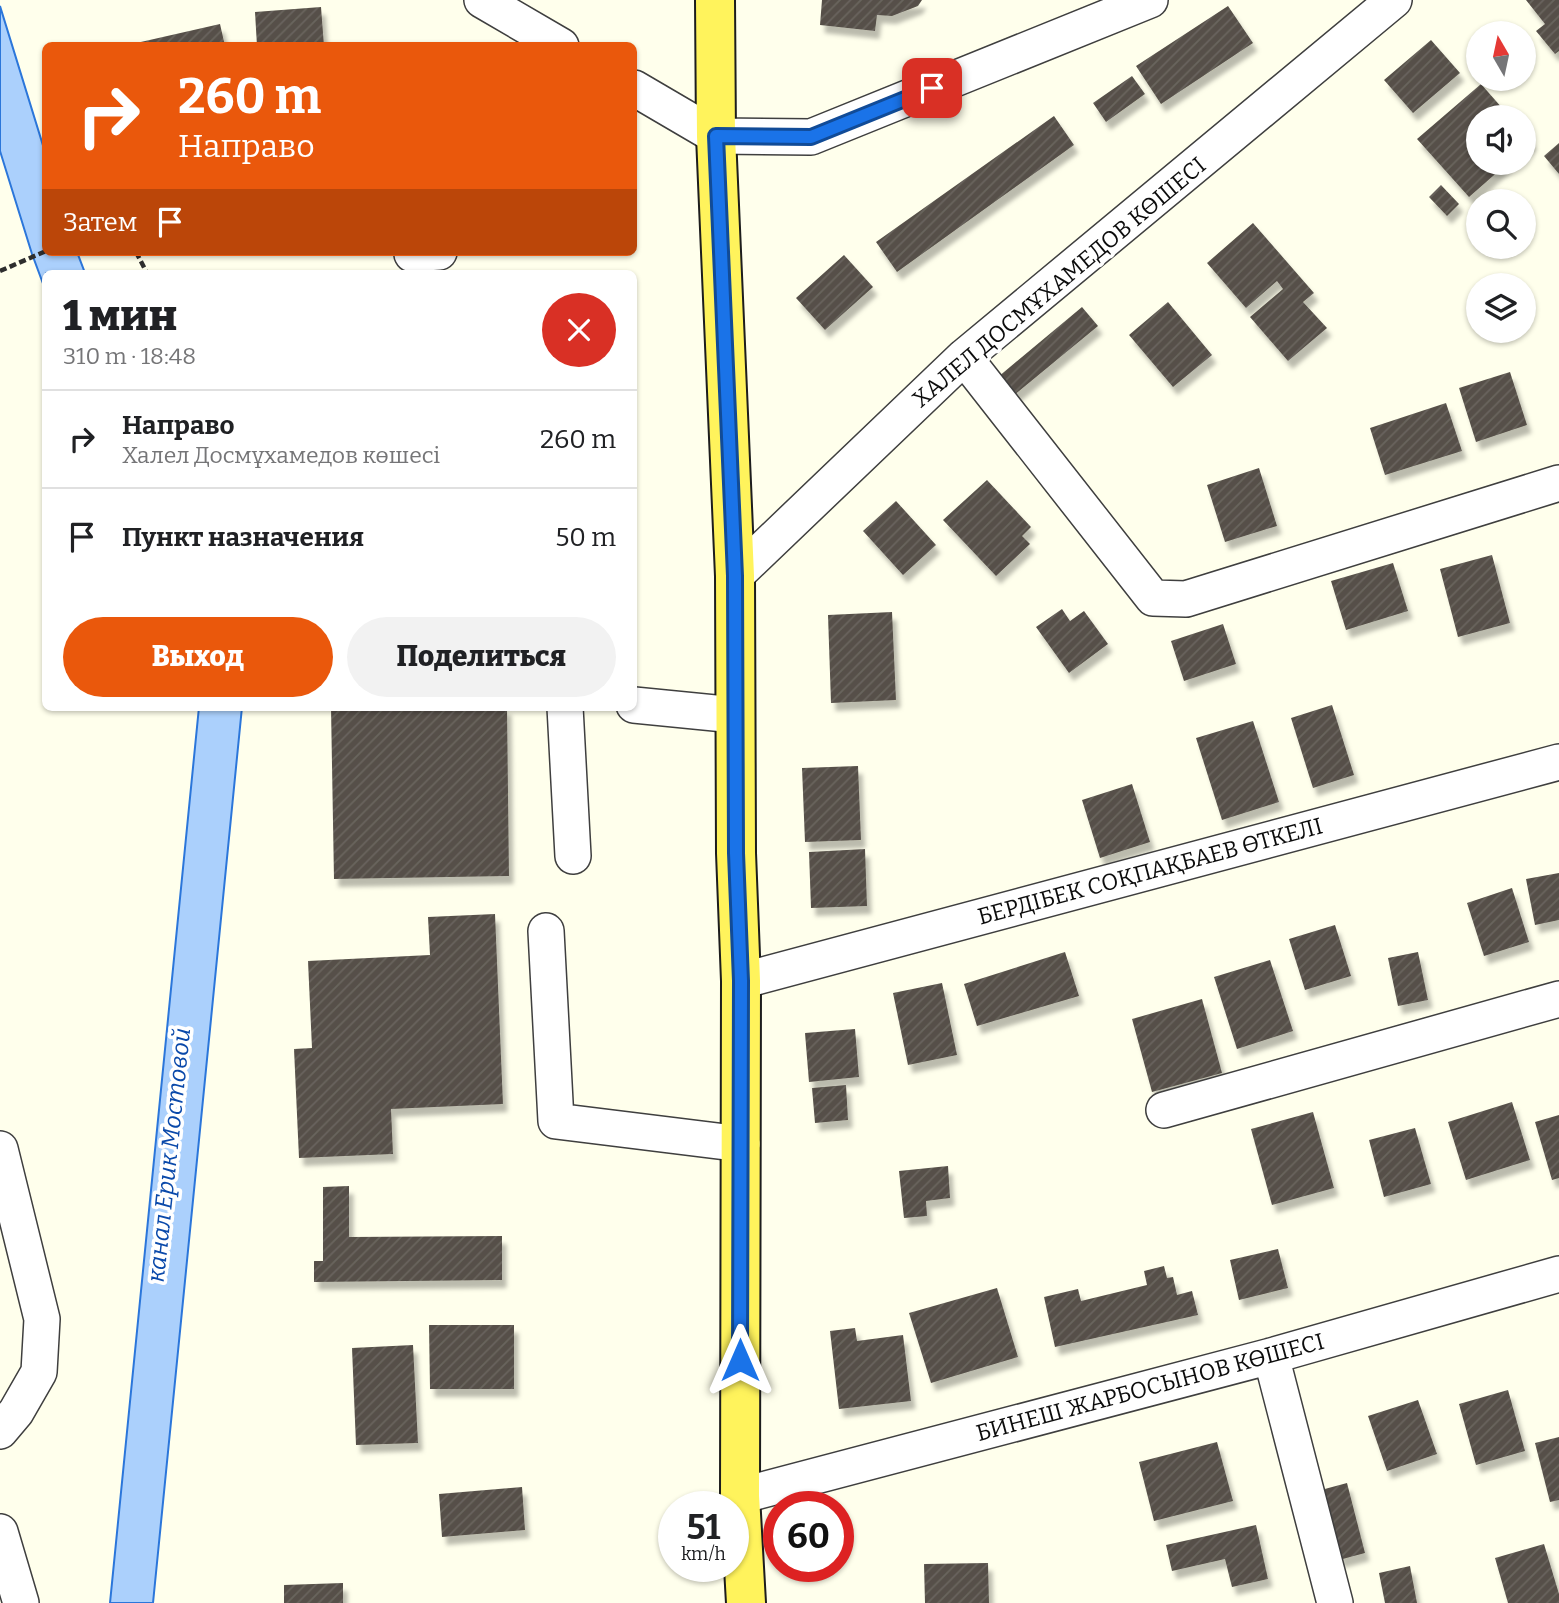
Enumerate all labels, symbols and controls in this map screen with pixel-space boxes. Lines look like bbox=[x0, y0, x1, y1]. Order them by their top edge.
north arrow bbox=[1466, 21, 1536, 91]
map controls bbox=[1466, 21, 1536, 343]
pin bbox=[902, 58, 962, 118]
text: 260 m bbox=[178, 67, 321, 126]
icon: arrive bbox=[913, 69, 951, 107]
icon: right bbox=[63, 70, 154, 161]
button: sound bbox=[1466, 105, 1536, 175]
text: Направо bbox=[178, 127, 315, 165]
street label: ХАЛЕЛ ДОСМҰХАМЕДОВ КӨШЕСІ bbox=[907, 151, 1211, 413]
button: search bbox=[1466, 189, 1536, 259]
icon: arrive bbox=[151, 203, 189, 241]
text: Затем bbox=[63, 207, 137, 238]
button: layers bbox=[1466, 273, 1536, 343]
text: 1 мин bbox=[63, 291, 177, 341]
button: close bbox=[542, 293, 616, 367]
text: 310 m · 18:48 bbox=[63, 342, 196, 370]
text: Направо bbox=[122, 410, 235, 441]
icon: right bbox=[63, 420, 101, 458]
text: 260 m bbox=[540, 424, 616, 455]
text: Халел Досмұхамедов көшесі bbox=[122, 441, 440, 469]
icon: arrive bbox=[63, 518, 101, 556]
text: Пункт назначения bbox=[122, 522, 364, 553]
text: 50 m bbox=[555, 522, 616, 553]
button: Выход bbox=[63, 617, 333, 697]
button: Поделиться bbox=[347, 617, 616, 697]
street label: БЕРДІБЕК СОҚПАҚБАЕВ ӨТКЕЛІ bbox=[974, 811, 1326, 931]
water label: канал Ерик Мостовой bbox=[142, 1026, 196, 1284]
position arrow bbox=[703, 1323, 777, 1397]
street label: БИНЕШ ЖАРБОСЫНОВ КӨШЕСІ bbox=[973, 1327, 1327, 1447]
speed limit sign: 60 bbox=[763, 1491, 854, 1582]
text: 51 bbox=[687, 1506, 720, 1548]
text: km/h bbox=[681, 1543, 726, 1565]

